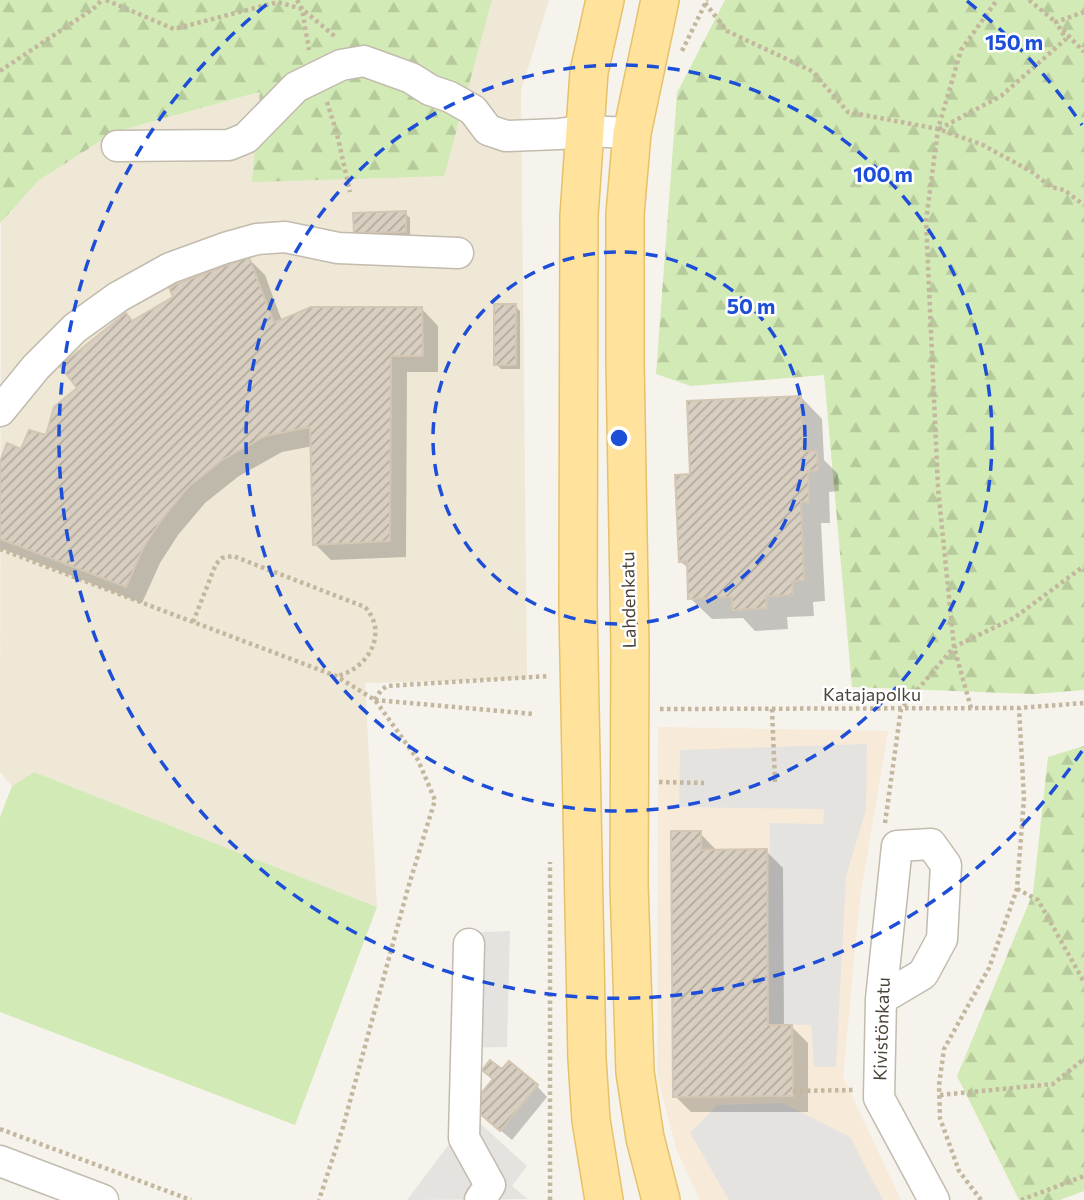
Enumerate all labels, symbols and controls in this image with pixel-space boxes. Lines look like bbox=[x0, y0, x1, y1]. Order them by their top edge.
text: 150 m bbox=[985, 29, 1043, 54]
text: 100 m bbox=[853, 161, 913, 186]
text: 50 m bbox=[727, 293, 775, 318]
centre of rings bbox=[607, 426, 631, 450]
street label: Lahdenkatu bbox=[616, 551, 640, 649]
street label: Katajapolku bbox=[823, 683, 921, 705]
street label: Kivistönkatu bbox=[868, 977, 894, 1081]

